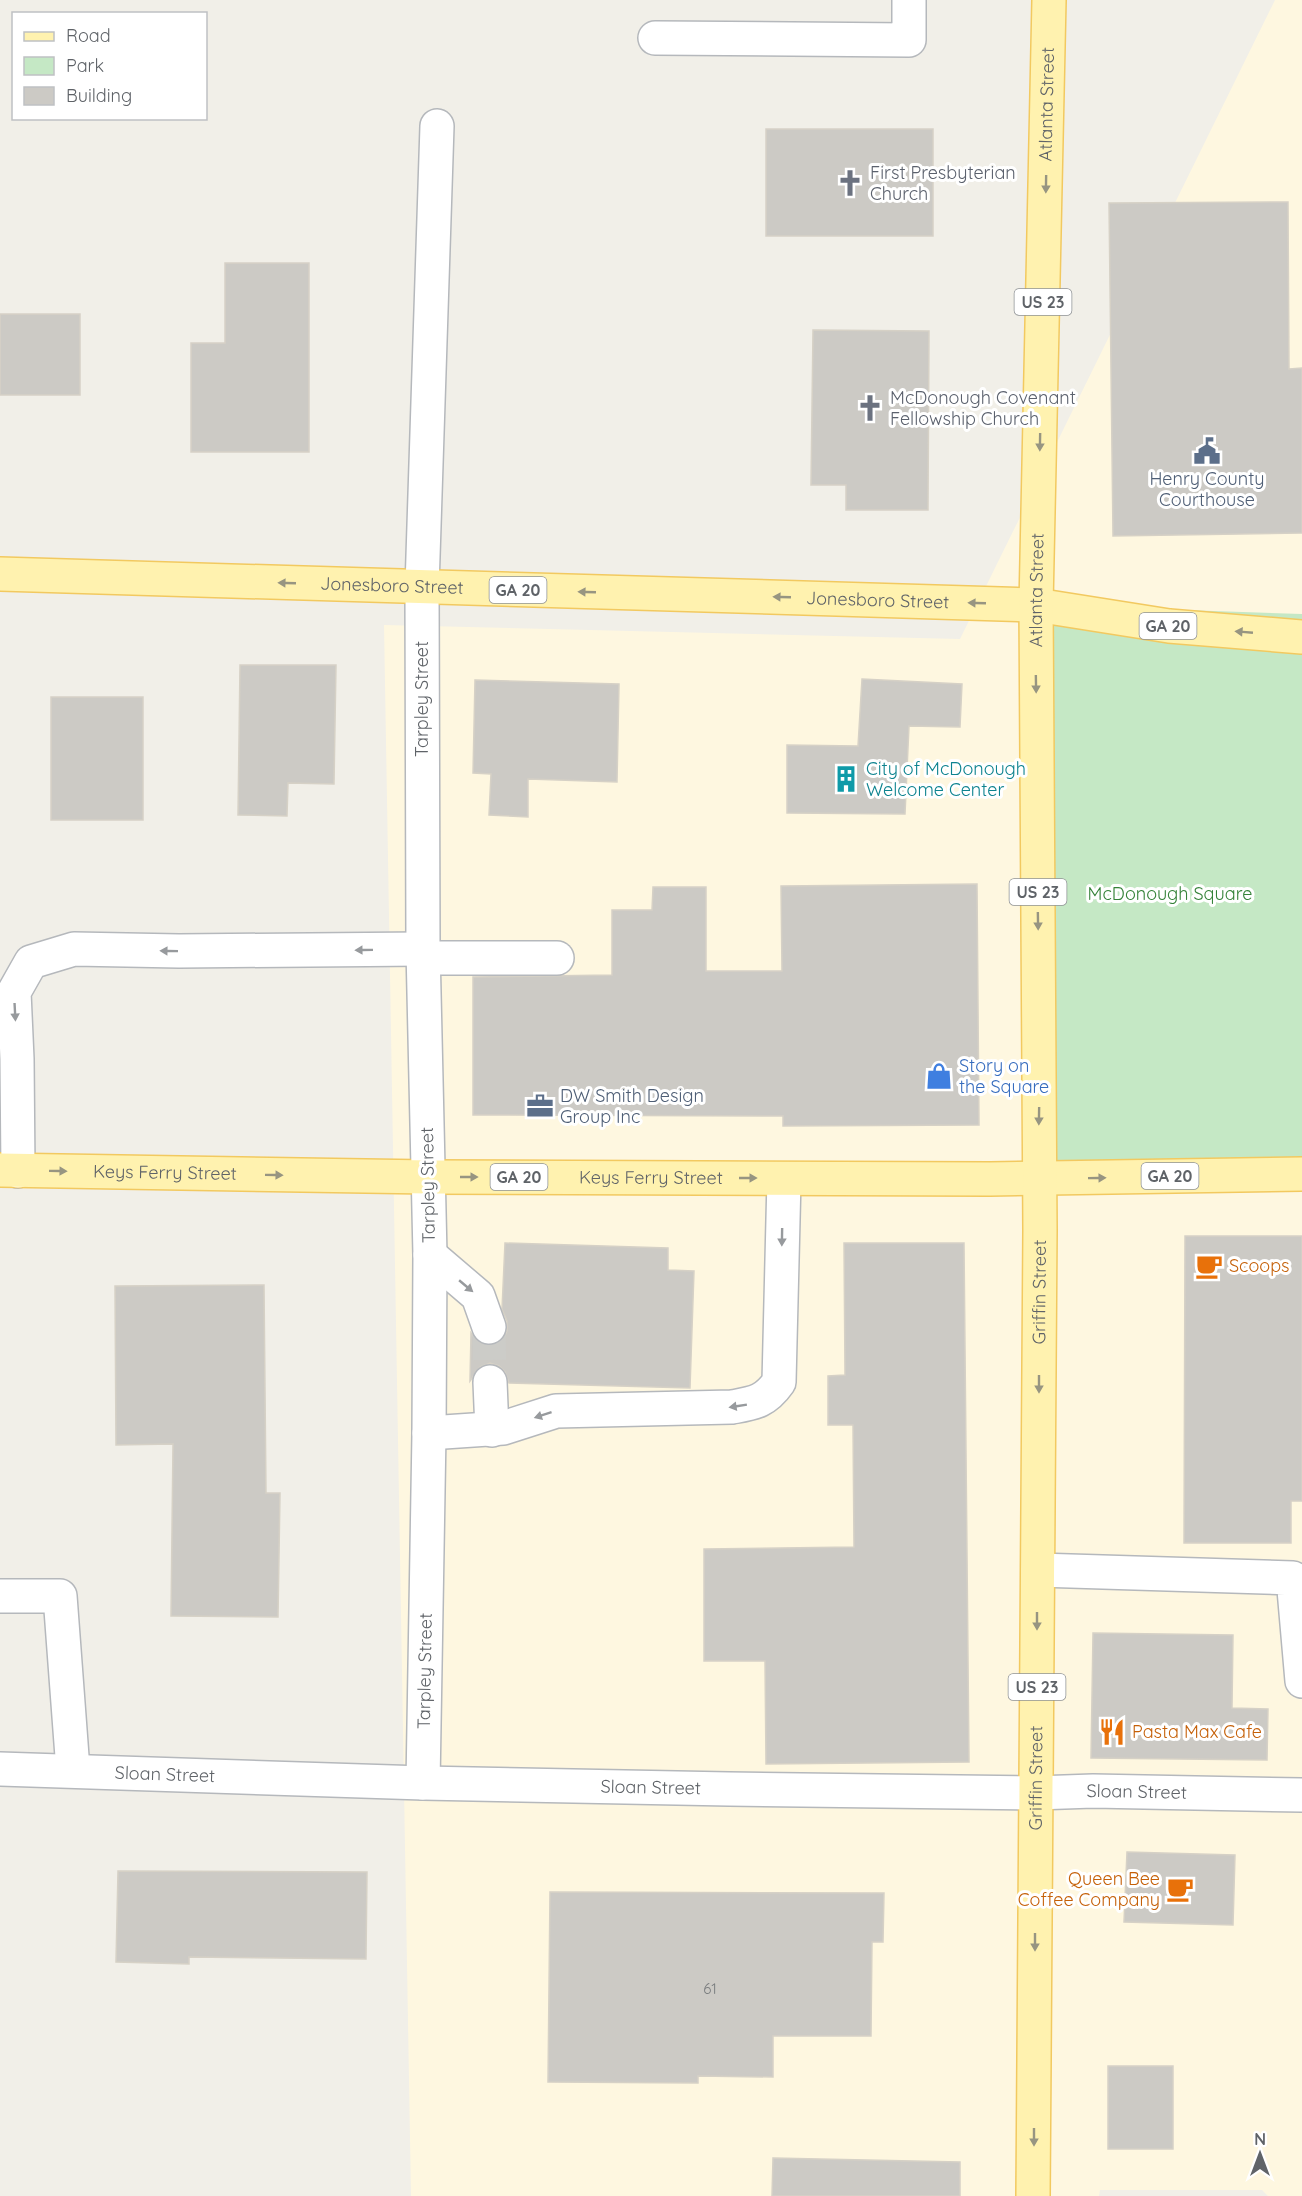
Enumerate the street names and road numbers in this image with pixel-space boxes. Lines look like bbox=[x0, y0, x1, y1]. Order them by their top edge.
street label: Atlanta Street bbox=[1034, 47, 1059, 162]
road number: US 23 bbox=[1014, 289, 1072, 315]
street label: Atlanta Street bbox=[1024, 533, 1049, 647]
street label: Jonesboro Street bbox=[320, 572, 464, 599]
road number: GA 20 bbox=[490, 577, 546, 603]
street label: Jonesboro Street bbox=[806, 586, 950, 613]
road number: GA 20 bbox=[1140, 613, 1196, 639]
street label: Tarpley Street bbox=[410, 641, 433, 757]
road number: US 23 bbox=[1010, 879, 1066, 905]
street label: Tarpley Street bbox=[415, 1127, 440, 1243]
street label: Keys Ferry Street bbox=[93, 1160, 237, 1185]
road number: GA 20 bbox=[1142, 1163, 1198, 1189]
road number: GA 20 bbox=[490, 1164, 548, 1190]
street label: Keys Ferry Street bbox=[579, 1166, 723, 1189]
street label: Griffin Street bbox=[1027, 1240, 1051, 1344]
street label: Tarpley Street bbox=[412, 1613, 437, 1729]
road number: US 23 bbox=[1008, 1674, 1066, 1700]
street label: Griffin Street bbox=[1024, 1726, 1047, 1830]
street label: Sloan Street bbox=[114, 1761, 216, 1787]
street label: Sloan Street bbox=[600, 1774, 701, 1799]
street label: Sloan Street bbox=[1086, 1779, 1187, 1804]

